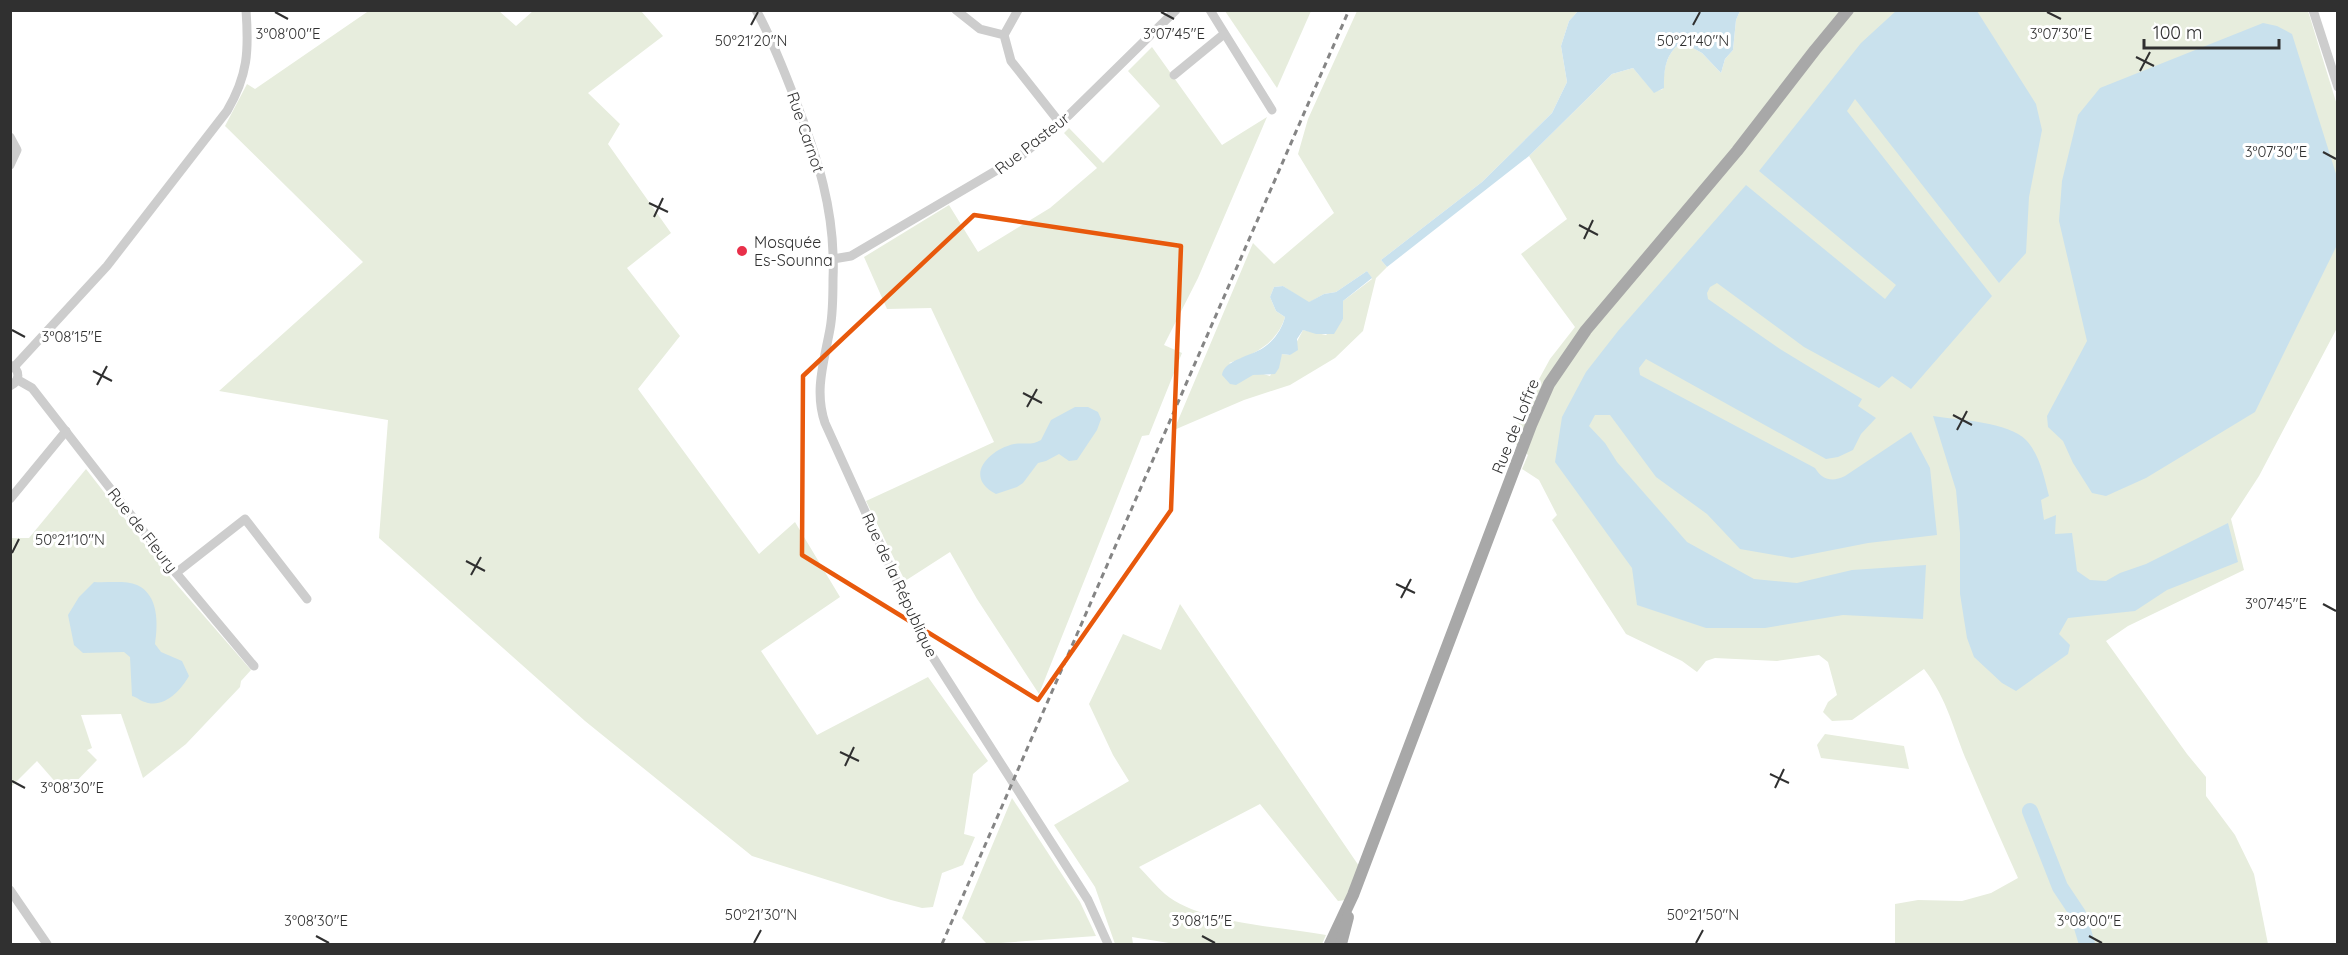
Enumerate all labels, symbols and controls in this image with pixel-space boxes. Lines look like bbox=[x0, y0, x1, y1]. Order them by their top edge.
scale bar bbox=[2144, 12, 2279, 50]
text: 100 m bbox=[2153, 21, 2202, 44]
text: 3°08'00"E bbox=[256, 24, 320, 43]
text: 3°07'45"E bbox=[1143, 24, 1205, 43]
text: 3°07'30"E bbox=[2030, 24, 2092, 43]
text: 50°21'20"N bbox=[715, 31, 787, 50]
text: 50°21'40"N bbox=[1657, 31, 1729, 50]
street label: Rue Carnot bbox=[783, 89, 829, 175]
street label: Rue Pasteur bbox=[991, 108, 1073, 178]
text: 3°07'30"E bbox=[2245, 142, 2307, 161]
place label: Mosquée Es-Sounna bbox=[754, 232, 833, 270]
marker: Mosquée Es-Sounna bbox=[735, 244, 749, 258]
text: 3°08'15"E bbox=[42, 327, 102, 346]
street label: Rue de Loffre bbox=[1487, 376, 1543, 476]
street label: Rue de Fleury bbox=[104, 484, 182, 576]
street label: Rue de la République bbox=[858, 510, 942, 660]
text: 50°21'10"N bbox=[35, 530, 105, 549]
text: 3°07'45"E bbox=[2245, 594, 2307, 613]
text: 3°08'30"E bbox=[40, 778, 104, 797]
text: 50°21'30"N bbox=[725, 905, 797, 924]
text: 50°21'50"N bbox=[1667, 905, 1739, 924]
text: 3°08'30"E bbox=[284, 911, 348, 930]
text: 3°08'15"E bbox=[1172, 911, 1232, 930]
text: 3°08'00"E bbox=[2057, 911, 2121, 930]

